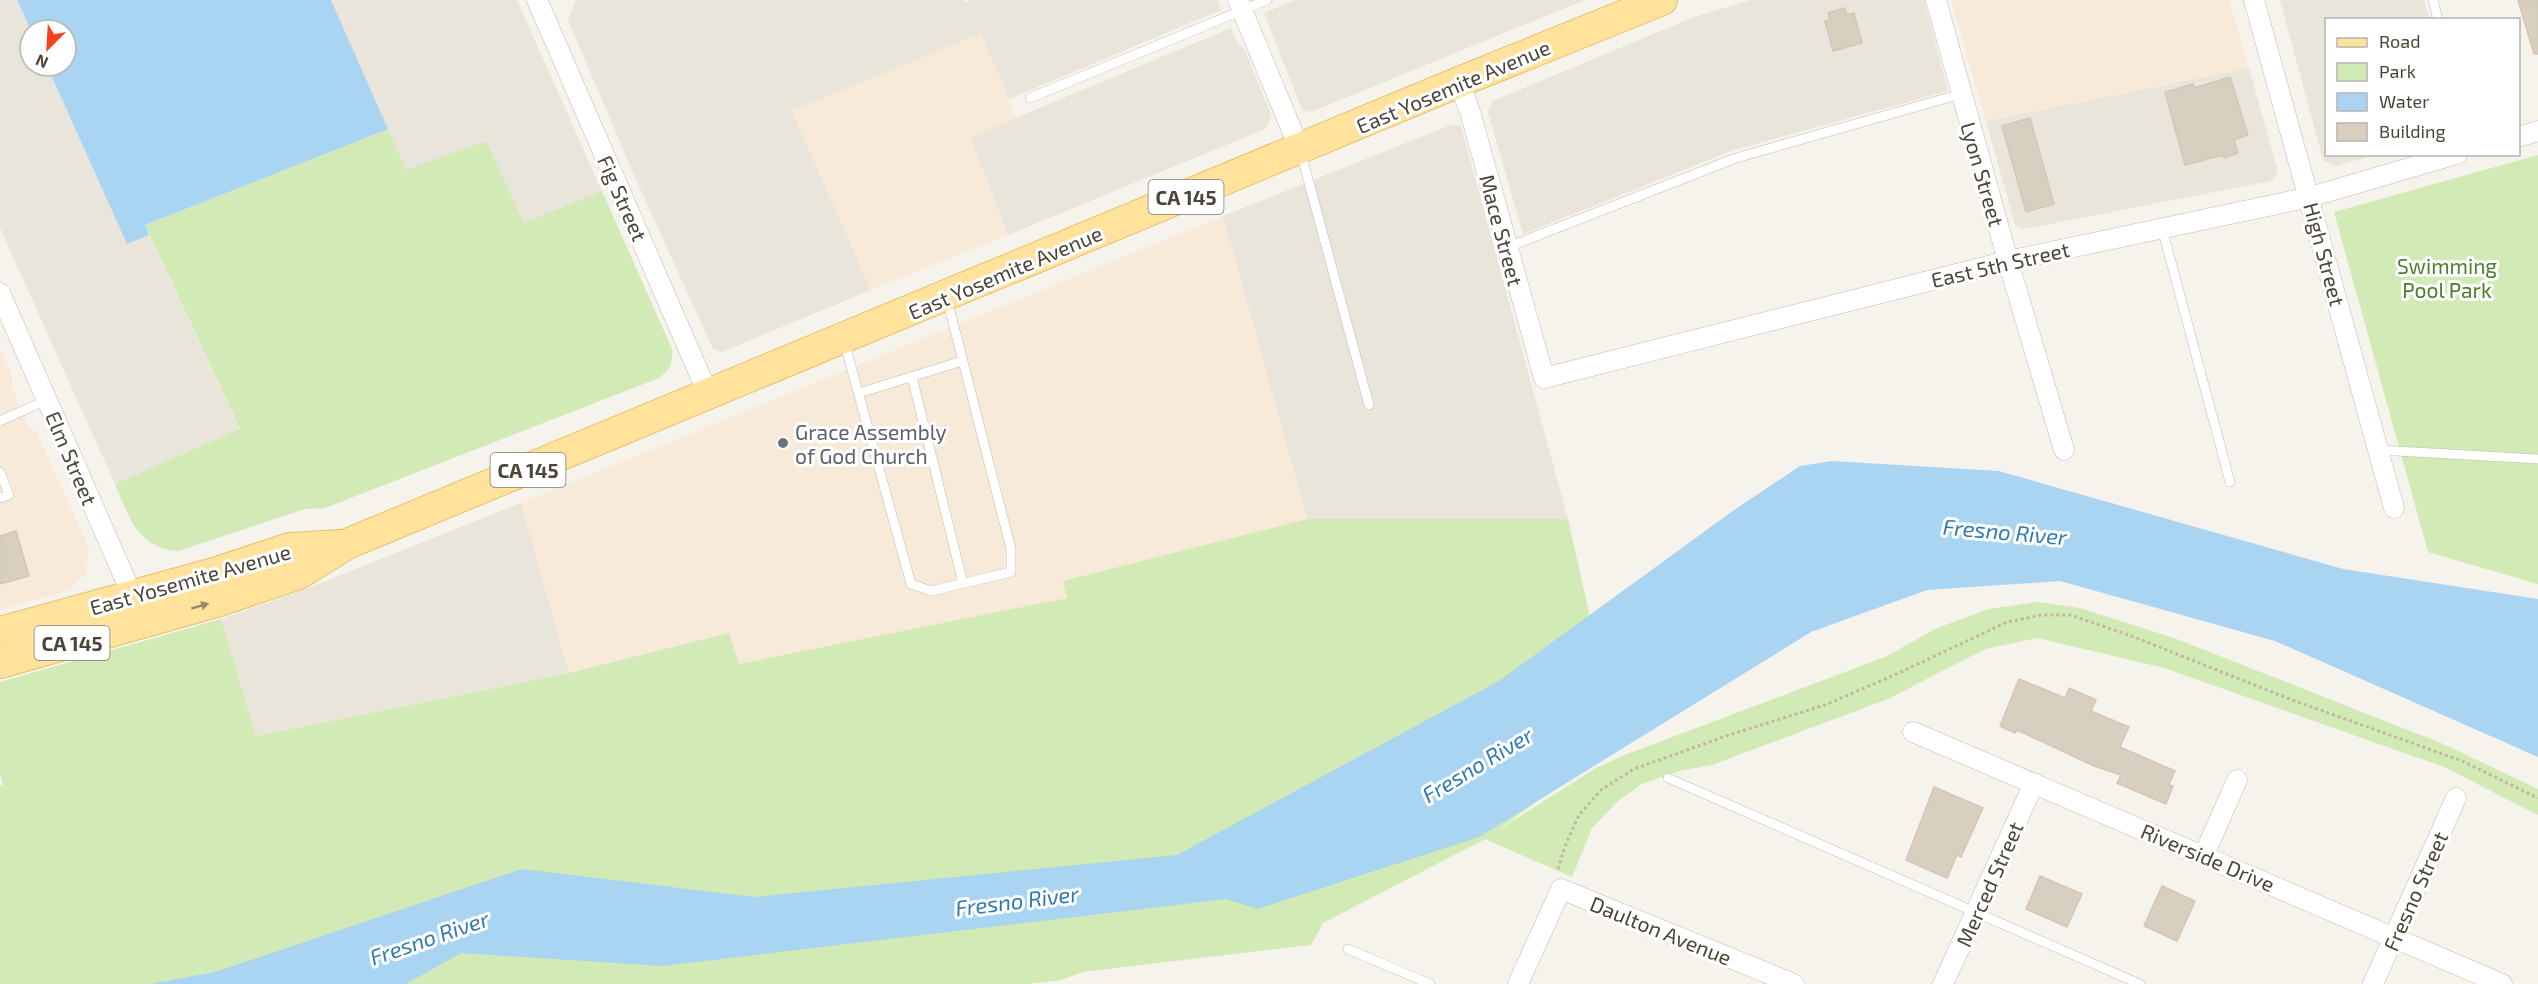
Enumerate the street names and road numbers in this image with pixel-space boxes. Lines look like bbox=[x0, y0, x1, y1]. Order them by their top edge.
street label: East Yosemite Avenue bbox=[1352, 34, 1554, 138]
street label: Lyon Street bbox=[1956, 119, 2010, 229]
street label: Fig Street bbox=[593, 151, 653, 245]
street label: Mace Street bbox=[1475, 172, 1529, 288]
road number: CA 145 bbox=[1148, 180, 1224, 214]
street label: High Street bbox=[2299, 199, 2351, 309]
street label: East Yosemite Avenue bbox=[904, 220, 1106, 324]
street label: East 5th Street bbox=[1928, 236, 2072, 292]
street label: Elm Street bbox=[41, 407, 103, 509]
road number: CA 145 bbox=[490, 453, 566, 487]
street label: East Yosemite Avenue bbox=[87, 538, 293, 620]
road number: CA 145 bbox=[34, 626, 110, 660]
street label: Merced Street bbox=[1950, 818, 2028, 950]
street label: Riverside Drive bbox=[2137, 818, 2279, 896]
street label: Fresno Street bbox=[2378, 827, 2452, 955]
street label: Daulton Avenue bbox=[1587, 890, 1735, 970]

